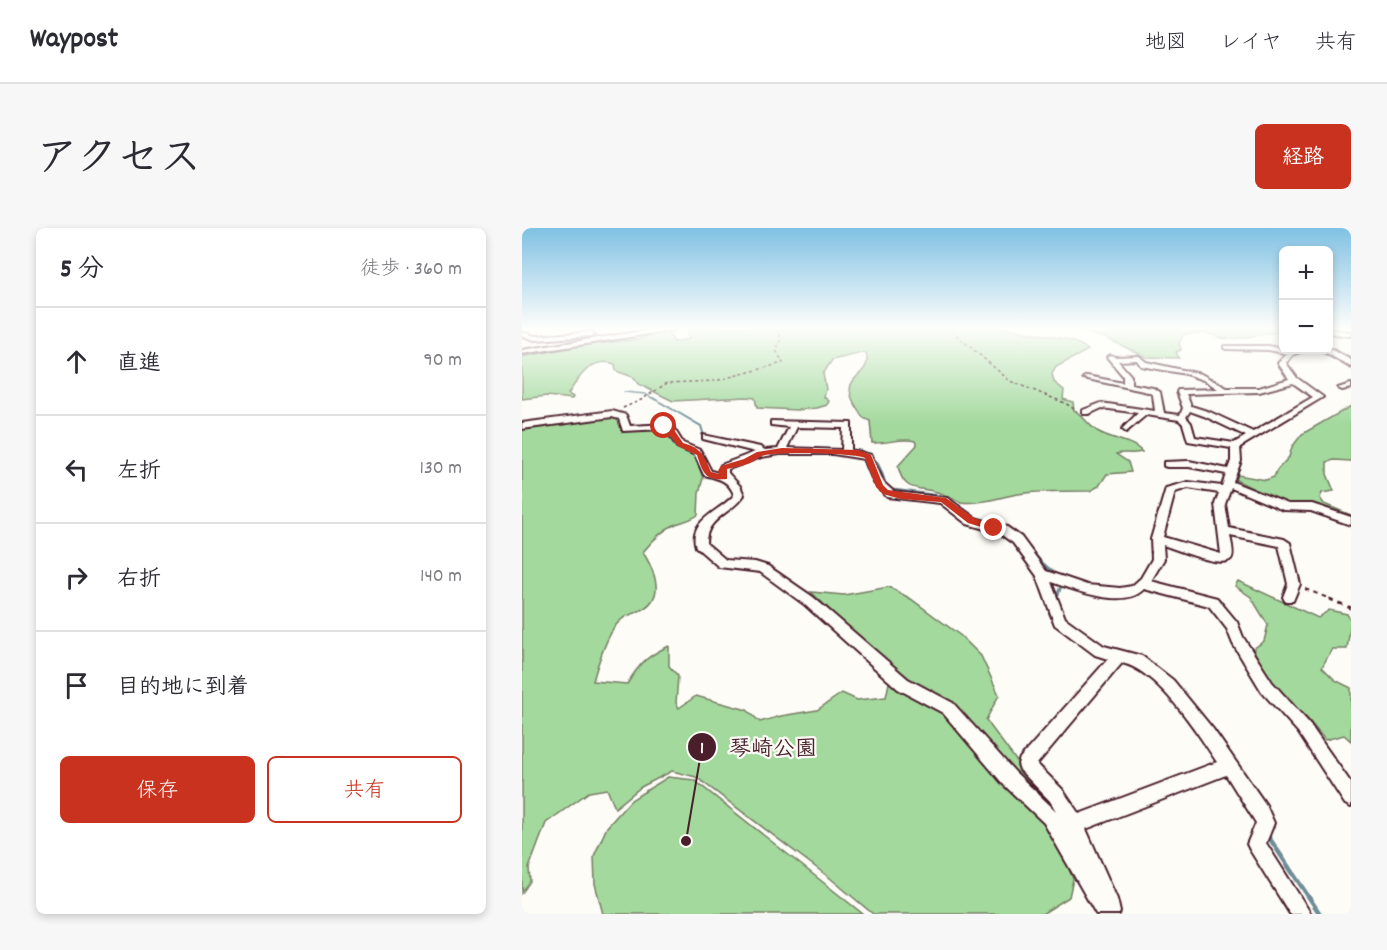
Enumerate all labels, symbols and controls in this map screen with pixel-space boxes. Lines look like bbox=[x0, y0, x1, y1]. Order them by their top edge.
text: Waypost bbox=[30, 21, 118, 61]
text: 地図 bbox=[1145, 29, 1187, 59]
text: レイヤ bbox=[1220, 29, 1282, 59]
text: 共有 bbox=[1315, 29, 1357, 59]
button: 経路 bbox=[1255, 124, 1351, 189]
text: アクセス bbox=[36, 132, 201, 192]
map controls bbox=[1279, 246, 1333, 354]
button: + bbox=[1279, 246, 1333, 300]
text: 5 分 bbox=[60, 252, 104, 289]
text: 徒歩 · 360 m bbox=[360, 256, 462, 284]
button: − bbox=[1279, 300, 1333, 354]
icon: ahead bbox=[60, 345, 93, 378]
text: 90 m bbox=[424, 347, 462, 375]
text: 直進 bbox=[117, 349, 161, 380]
route start bbox=[650, 412, 676, 438]
icon: left bbox=[60, 453, 93, 486]
text: 130 m bbox=[420, 455, 462, 483]
text: 左折 bbox=[117, 457, 161, 488]
route end bbox=[980, 514, 1006, 540]
icon: right bbox=[60, 561, 93, 594]
text: 140 m bbox=[420, 563, 462, 591]
text: 右折 bbox=[117, 565, 161, 596]
icon: arrive bbox=[60, 669, 93, 702]
text: 目的地に到着 bbox=[117, 673, 249, 704]
callout: 琴崎公園 bbox=[687, 727, 829, 767]
text: 琴崎公園 bbox=[729, 735, 817, 766]
text: 1 bbox=[700, 737, 704, 762]
button: 保存 bbox=[60, 756, 255, 823]
button: 共有 bbox=[267, 756, 462, 823]

